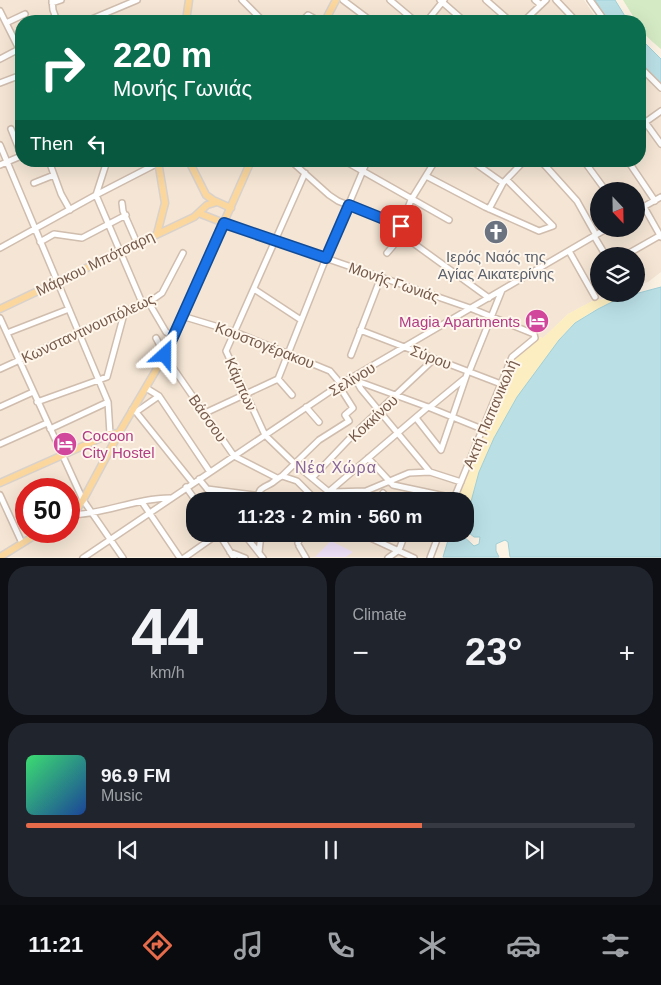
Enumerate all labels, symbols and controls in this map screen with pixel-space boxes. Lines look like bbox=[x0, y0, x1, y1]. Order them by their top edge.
icon: right bbox=[30, 35, 95, 100]
text: 220 m bbox=[113, 35, 212, 74]
text: Μονής Γωνιάς bbox=[113, 76, 252, 101]
icon: left bbox=[83, 130, 111, 158]
text: Then bbox=[30, 133, 73, 154]
north arrow bbox=[590, 182, 645, 238]
map controls bbox=[590, 182, 645, 302]
pin bbox=[380, 205, 422, 247]
icon: arrive bbox=[387, 212, 415, 240]
church icon: Ιερός Ναός της Αγίας Αικατερίνης bbox=[483, 219, 509, 245]
street label: Μάρκου Μπότσαρη bbox=[33, 227, 157, 299]
button: layers bbox=[590, 247, 645, 302]
place label: Ιερός Ναός της Αγίας Αικατερίνης bbox=[438, 248, 554, 282]
street label: Μονής Γωνιάς bbox=[346, 259, 442, 305]
street label: Κωνσταντινουπόλεως bbox=[19, 290, 157, 366]
hotel icon: Magia Apartments bbox=[524, 308, 550, 334]
place label: Magia Apartments bbox=[399, 313, 520, 330]
street label: Κουστογέρακου bbox=[213, 318, 317, 372]
position arrow bbox=[138, 328, 190, 380]
street label: Σύρου bbox=[408, 341, 454, 373]
street label: Κάμπων bbox=[222, 355, 260, 413]
street label: Ακτή Παπανικολή bbox=[459, 357, 521, 471]
street label: Σελίνου bbox=[326, 359, 378, 399]
street label: Βάσσου bbox=[186, 391, 230, 445]
street label: Κοκκίνου bbox=[345, 391, 401, 445]
place label: Cocoon City Hostel bbox=[82, 427, 155, 461]
hotel icon: Cocoon City Hostel bbox=[52, 431, 78, 457]
district label: Νέα Χώρα bbox=[295, 459, 377, 476]
speed limit sign: 50 bbox=[15, 478, 80, 543]
text: 11:23 · 2 min · 560 m bbox=[238, 506, 422, 527]
text: 44 bbox=[131, 595, 203, 668]
text: Climate bbox=[353, 606, 407, 623]
text: 23° bbox=[465, 631, 522, 673]
text: − bbox=[353, 637, 369, 668]
text: + bbox=[619, 637, 635, 668]
text: km/h bbox=[150, 664, 185, 681]
text: 96.9 FM bbox=[101, 765, 171, 786]
text: Music bbox=[101, 787, 143, 804]
icon: previous bbox=[114, 836, 142, 864]
icon: pause bbox=[317, 836, 345, 864]
icon: next bbox=[520, 836, 548, 864]
icon: directions bbox=[140, 928, 175, 963]
icon: music bbox=[231, 928, 266, 963]
icon: phone bbox=[323, 928, 358, 963]
icon: climate bbox=[415, 928, 450, 963]
icon: car bbox=[506, 928, 541, 963]
icon: filters bbox=[598, 928, 633, 963]
text: 11:21 bbox=[28, 932, 83, 957]

